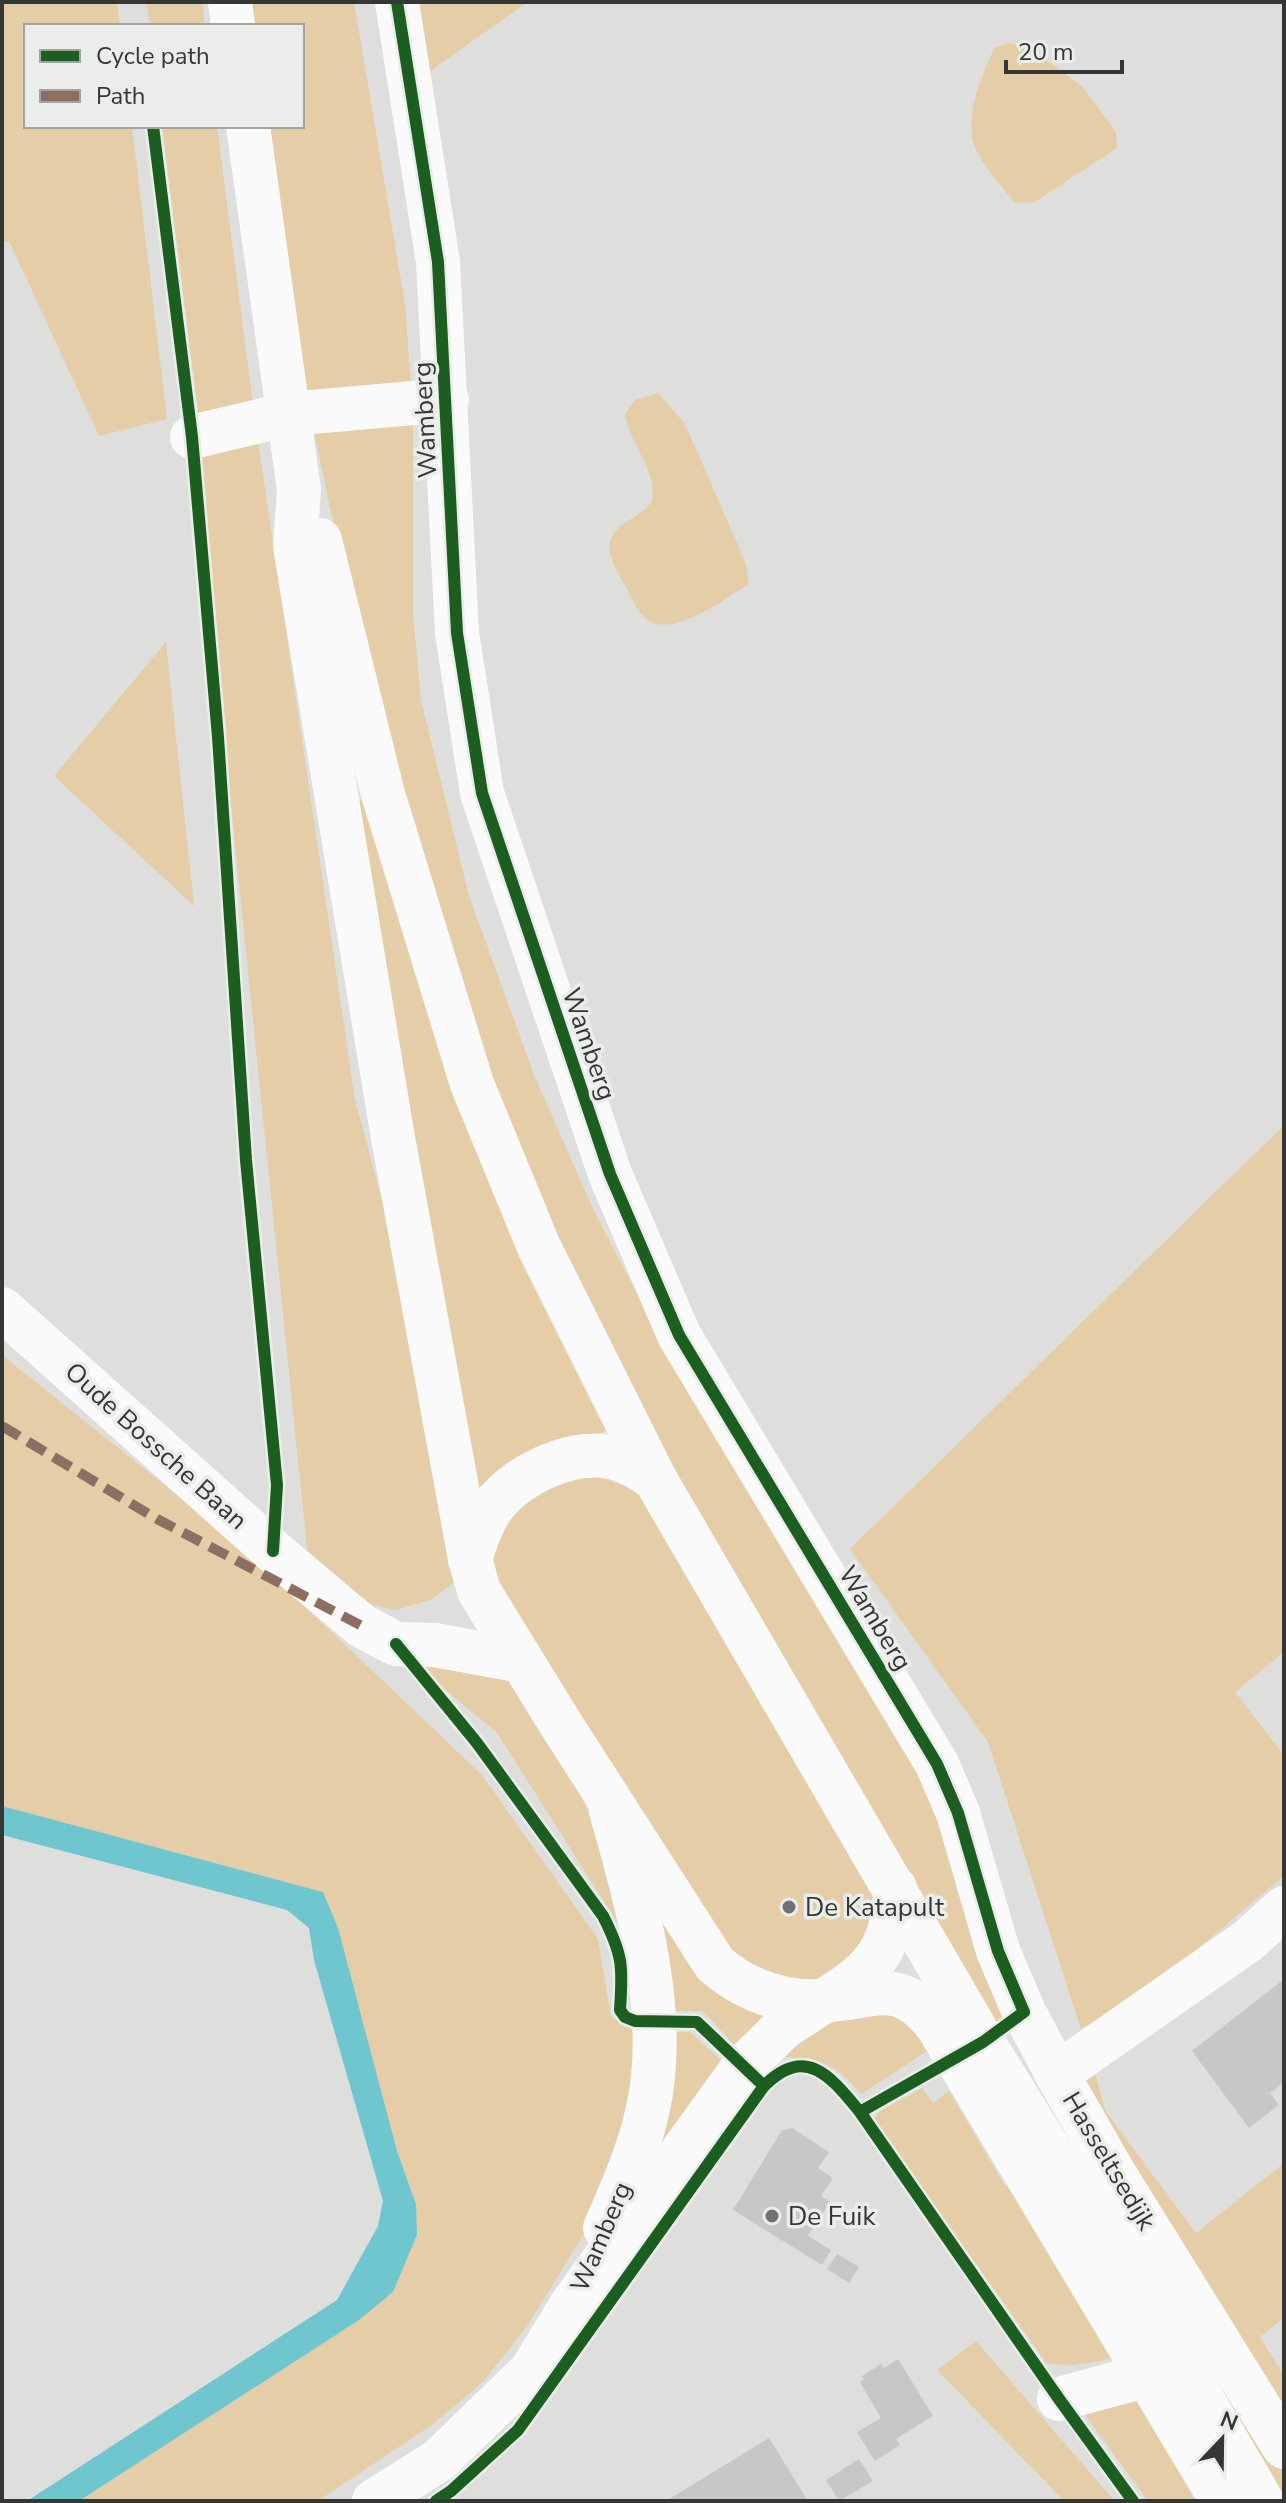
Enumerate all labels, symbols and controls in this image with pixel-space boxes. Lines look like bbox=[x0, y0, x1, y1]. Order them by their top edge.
legend bbox=[24, 24, 304, 128]
scale bar bbox=[1006, 24, 1122, 74]
text: 20 m bbox=[1018, 36, 1074, 68]
text: Cycle path bbox=[96, 40, 210, 72]
text: Path bbox=[96, 80, 145, 112]
street label: Wamberg bbox=[404, 361, 446, 479]
street label: Wamberg bbox=[553, 983, 625, 1105]
street label: Oude Bossche Baan bbox=[57, 1355, 255, 1537]
street label: Wamberg bbox=[830, 1559, 920, 1677]
place label: De Katapult bbox=[805, 1890, 945, 1925]
marker: De Katapult bbox=[780, 1898, 798, 1916]
street label: Hasseltsedijk bbox=[1054, 2085, 1165, 2238]
street label: Wamberg bbox=[562, 2177, 640, 2297]
place label: De Fuik bbox=[788, 2199, 876, 2234]
marker: De Fuik bbox=[763, 2207, 781, 2225]
north arrow bbox=[1182, 2399, 1262, 2479]
text: N bbox=[1216, 2404, 1242, 2438]

